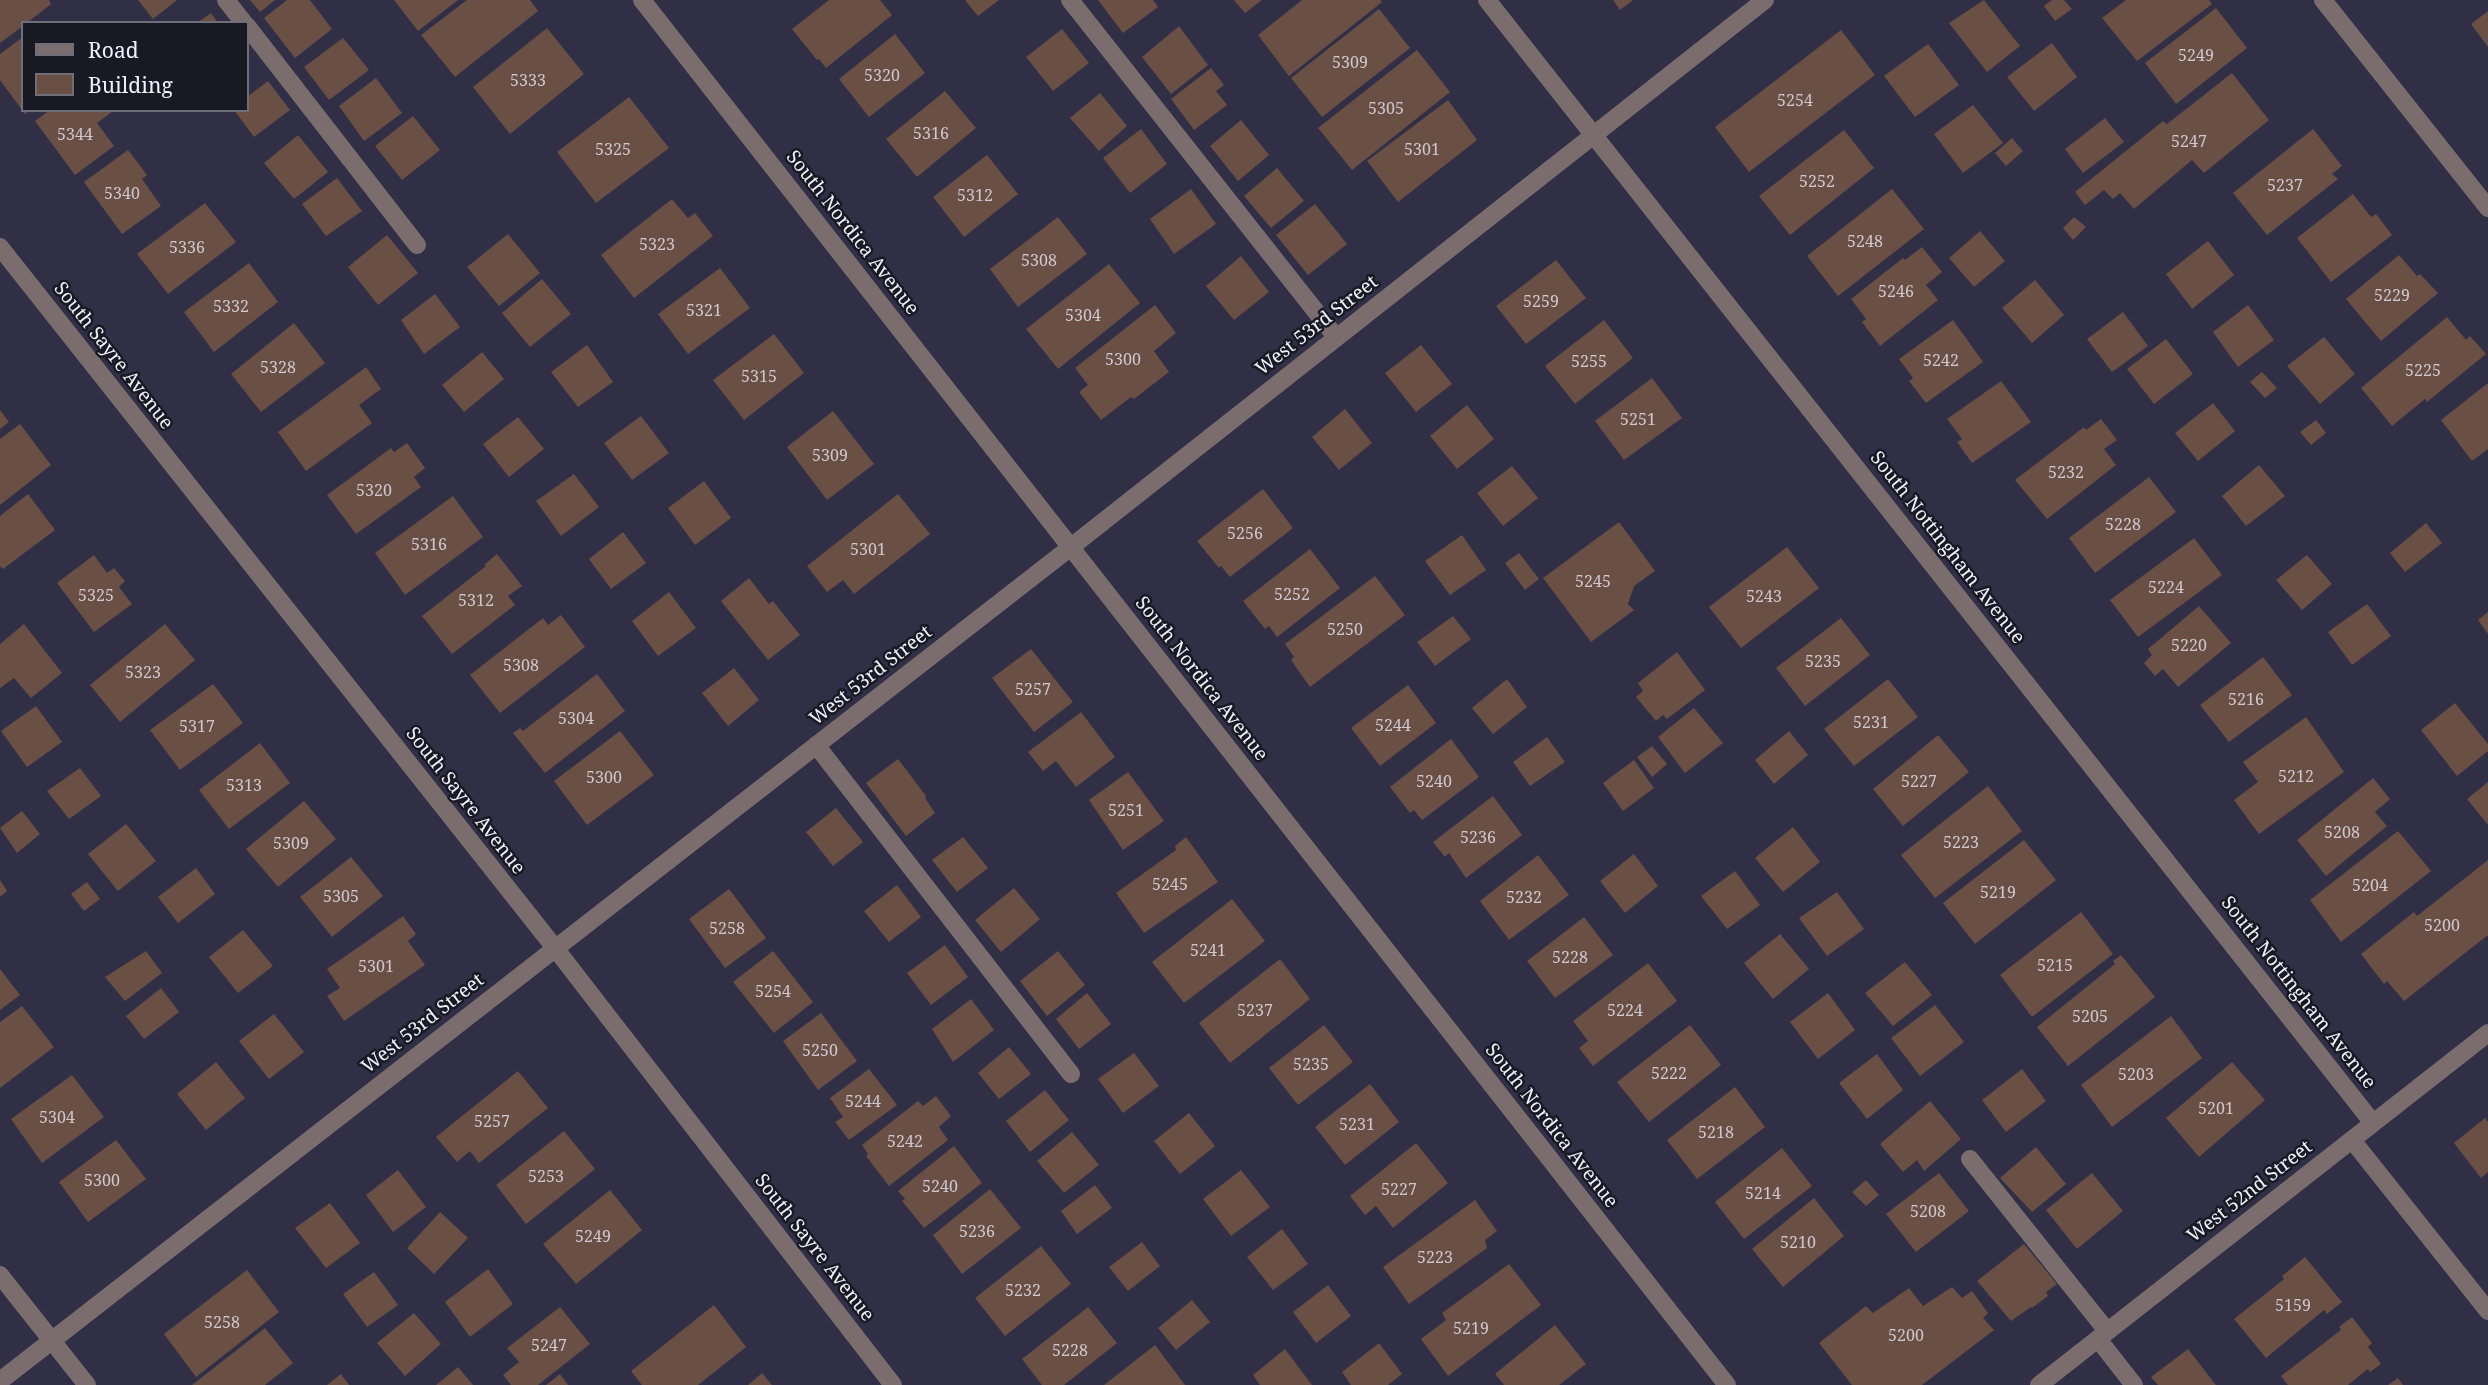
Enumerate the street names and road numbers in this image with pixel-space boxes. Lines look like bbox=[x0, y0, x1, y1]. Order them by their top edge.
street label: South Nordica Avenue bbox=[781, 146, 923, 320]
street label: West 53rd Street bbox=[1251, 271, 1383, 381]
street label: South Sayre Avenue bbox=[48, 278, 178, 434]
street label: South Nottingham Avenue bbox=[1865, 447, 2029, 649]
street label: South Nordica Avenue bbox=[1130, 592, 1272, 766]
street label: West 53rd Street bbox=[805, 621, 937, 731]
street label: South Sayre Avenue bbox=[400, 723, 530, 879]
street label: South Nottingham Avenue bbox=[2216, 892, 2380, 1094]
street label: West 53rd Street bbox=[357, 969, 489, 1079]
street label: South Nordica Avenue bbox=[1480, 1039, 1622, 1213]
street label: West 52nd Street bbox=[2183, 1136, 2317, 1248]
street label: South Sayre Avenue bbox=[749, 1170, 879, 1326]

